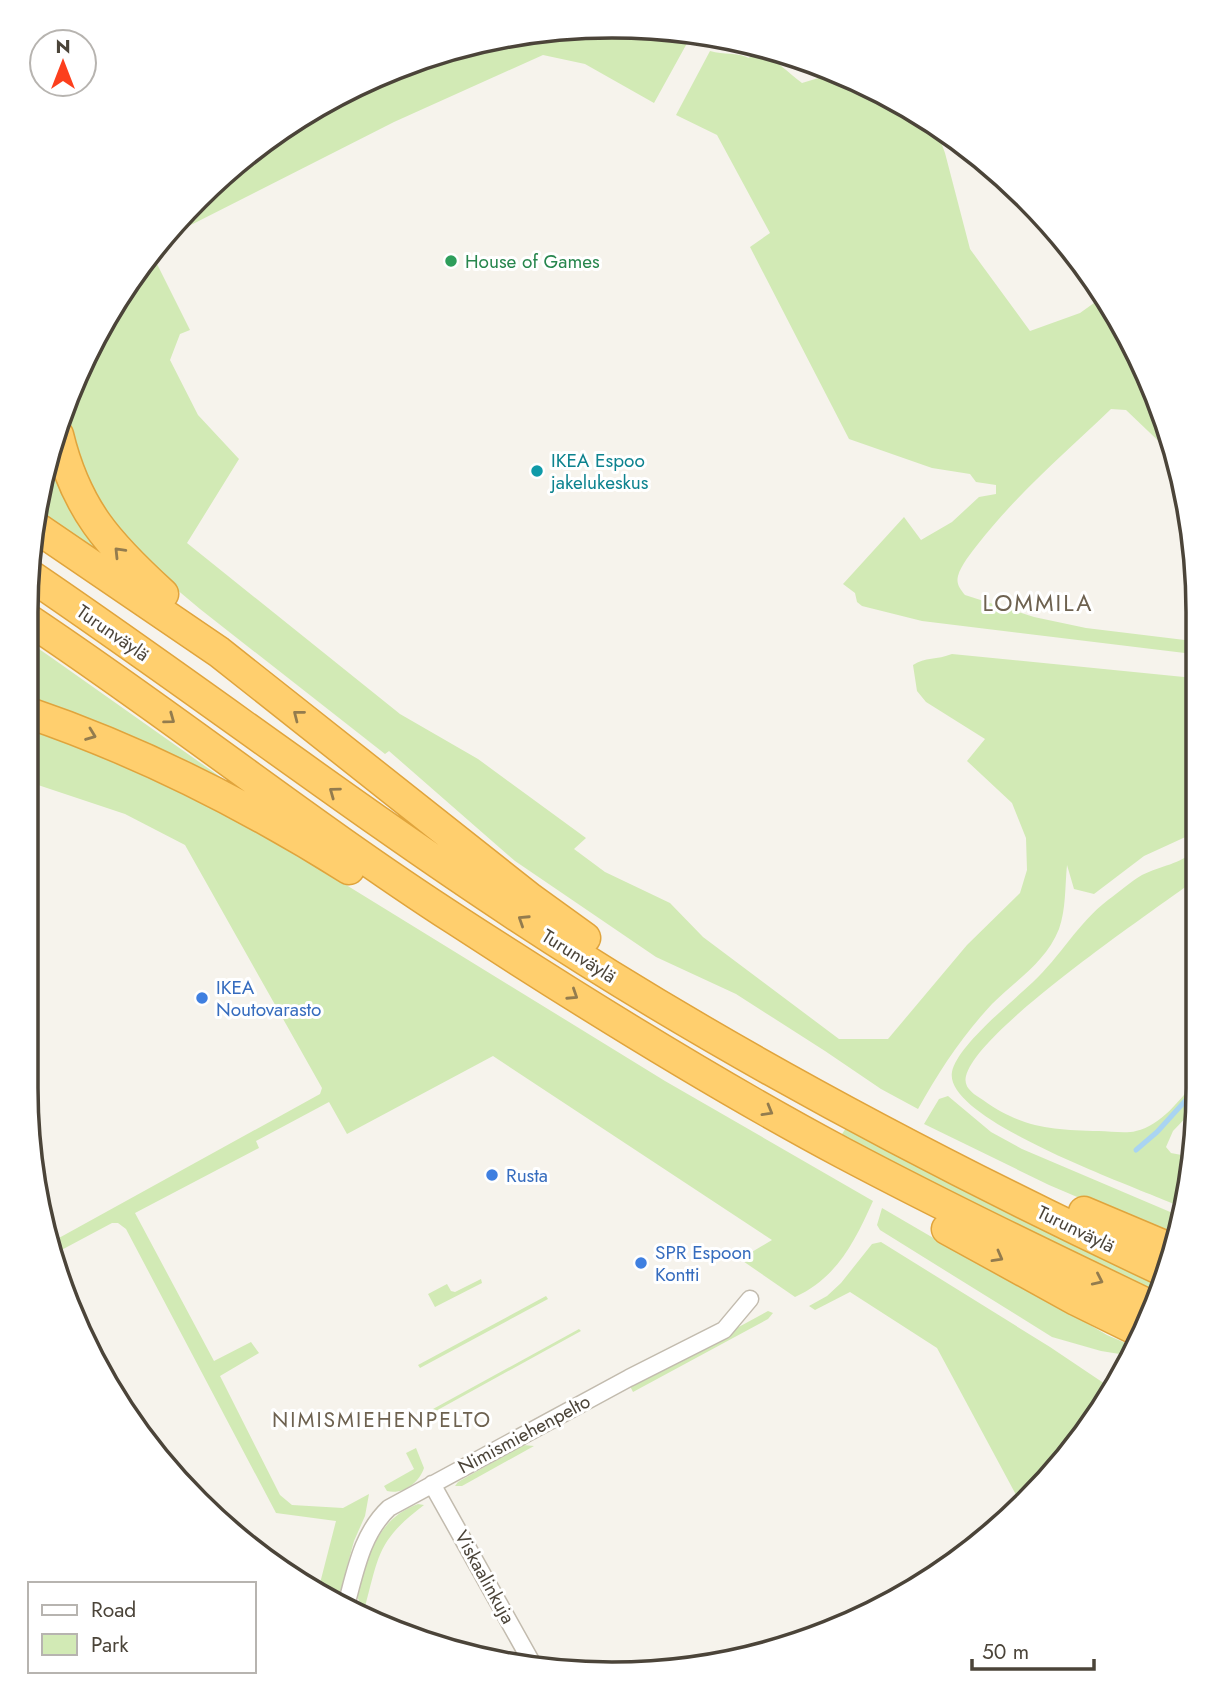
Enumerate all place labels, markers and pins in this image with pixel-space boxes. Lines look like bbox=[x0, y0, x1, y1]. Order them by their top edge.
place label: House of Games bbox=[465, 248, 600, 275]
marker: House of Games bbox=[443, 253, 459, 269]
place label: IKEA Espoo jakelukeskus bbox=[549, 447, 649, 496]
marker: IKEA Espoo jakelukeskus bbox=[529, 463, 545, 479]
place label: IKEA Noutovarasto bbox=[216, 974, 321, 1023]
marker: IKEA Noutovarasto bbox=[194, 990, 210, 1006]
place label: Rusta bbox=[506, 1162, 548, 1189]
marker: Rusta bbox=[484, 1167, 500, 1183]
place label: SPR Espoon Kontti bbox=[655, 1239, 752, 1288]
marker: SPR Espoon Kontti bbox=[633, 1255, 649, 1271]

